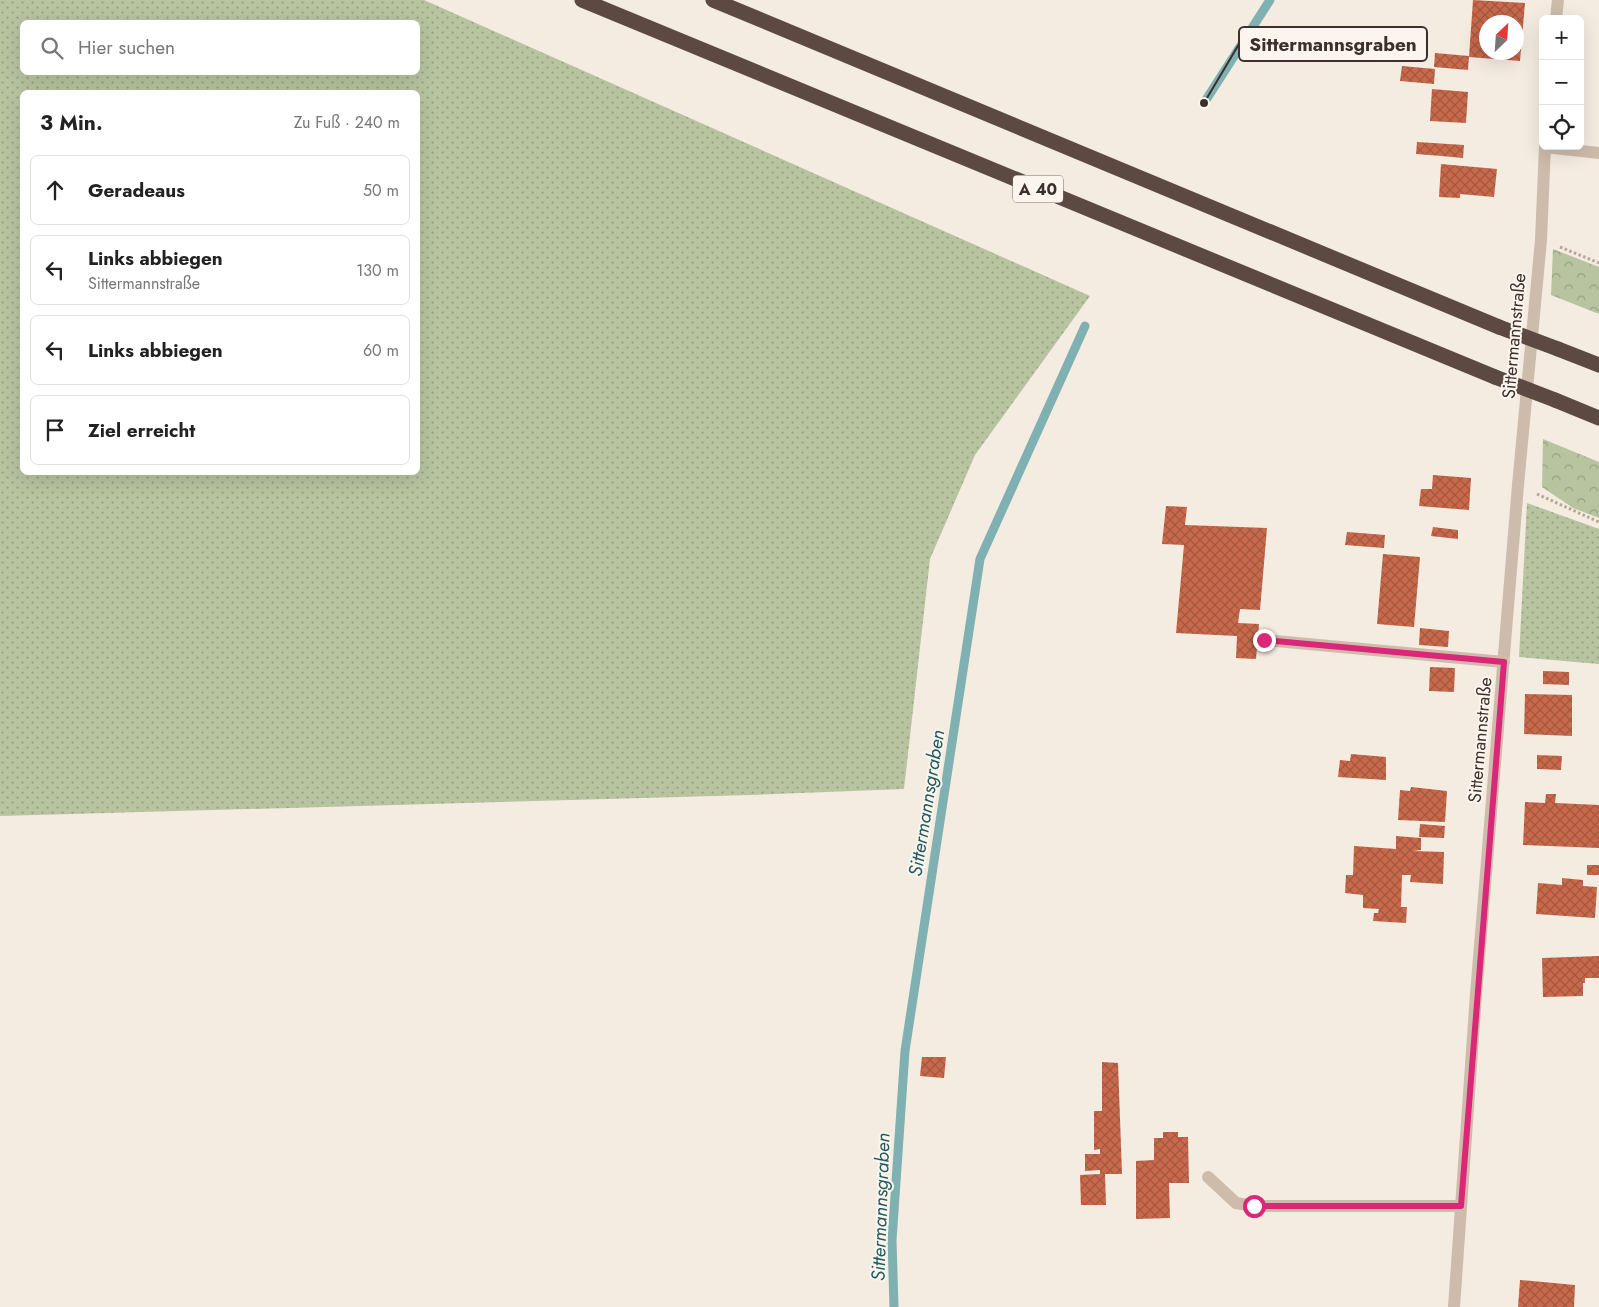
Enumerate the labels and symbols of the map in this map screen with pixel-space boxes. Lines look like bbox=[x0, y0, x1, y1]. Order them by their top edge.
north arrow bbox=[1479, 15, 1524, 60]
callout: Sittermannsgraben bbox=[1239, 27, 1427, 61]
text: Sittermannsgraben bbox=[1249, 31, 1417, 58]
road number: A 40 bbox=[1013, 175, 1063, 202]
street label: Sittermannstraße bbox=[1496, 272, 1532, 400]
route end bbox=[1253, 629, 1276, 652]
street label: Sittermannstraße bbox=[1462, 676, 1498, 804]
water label: Sittermannsgraben bbox=[902, 728, 951, 878]
water label: Sittermannsgraben bbox=[864, 1132, 897, 1282]
route start bbox=[1243, 1195, 1266, 1218]

